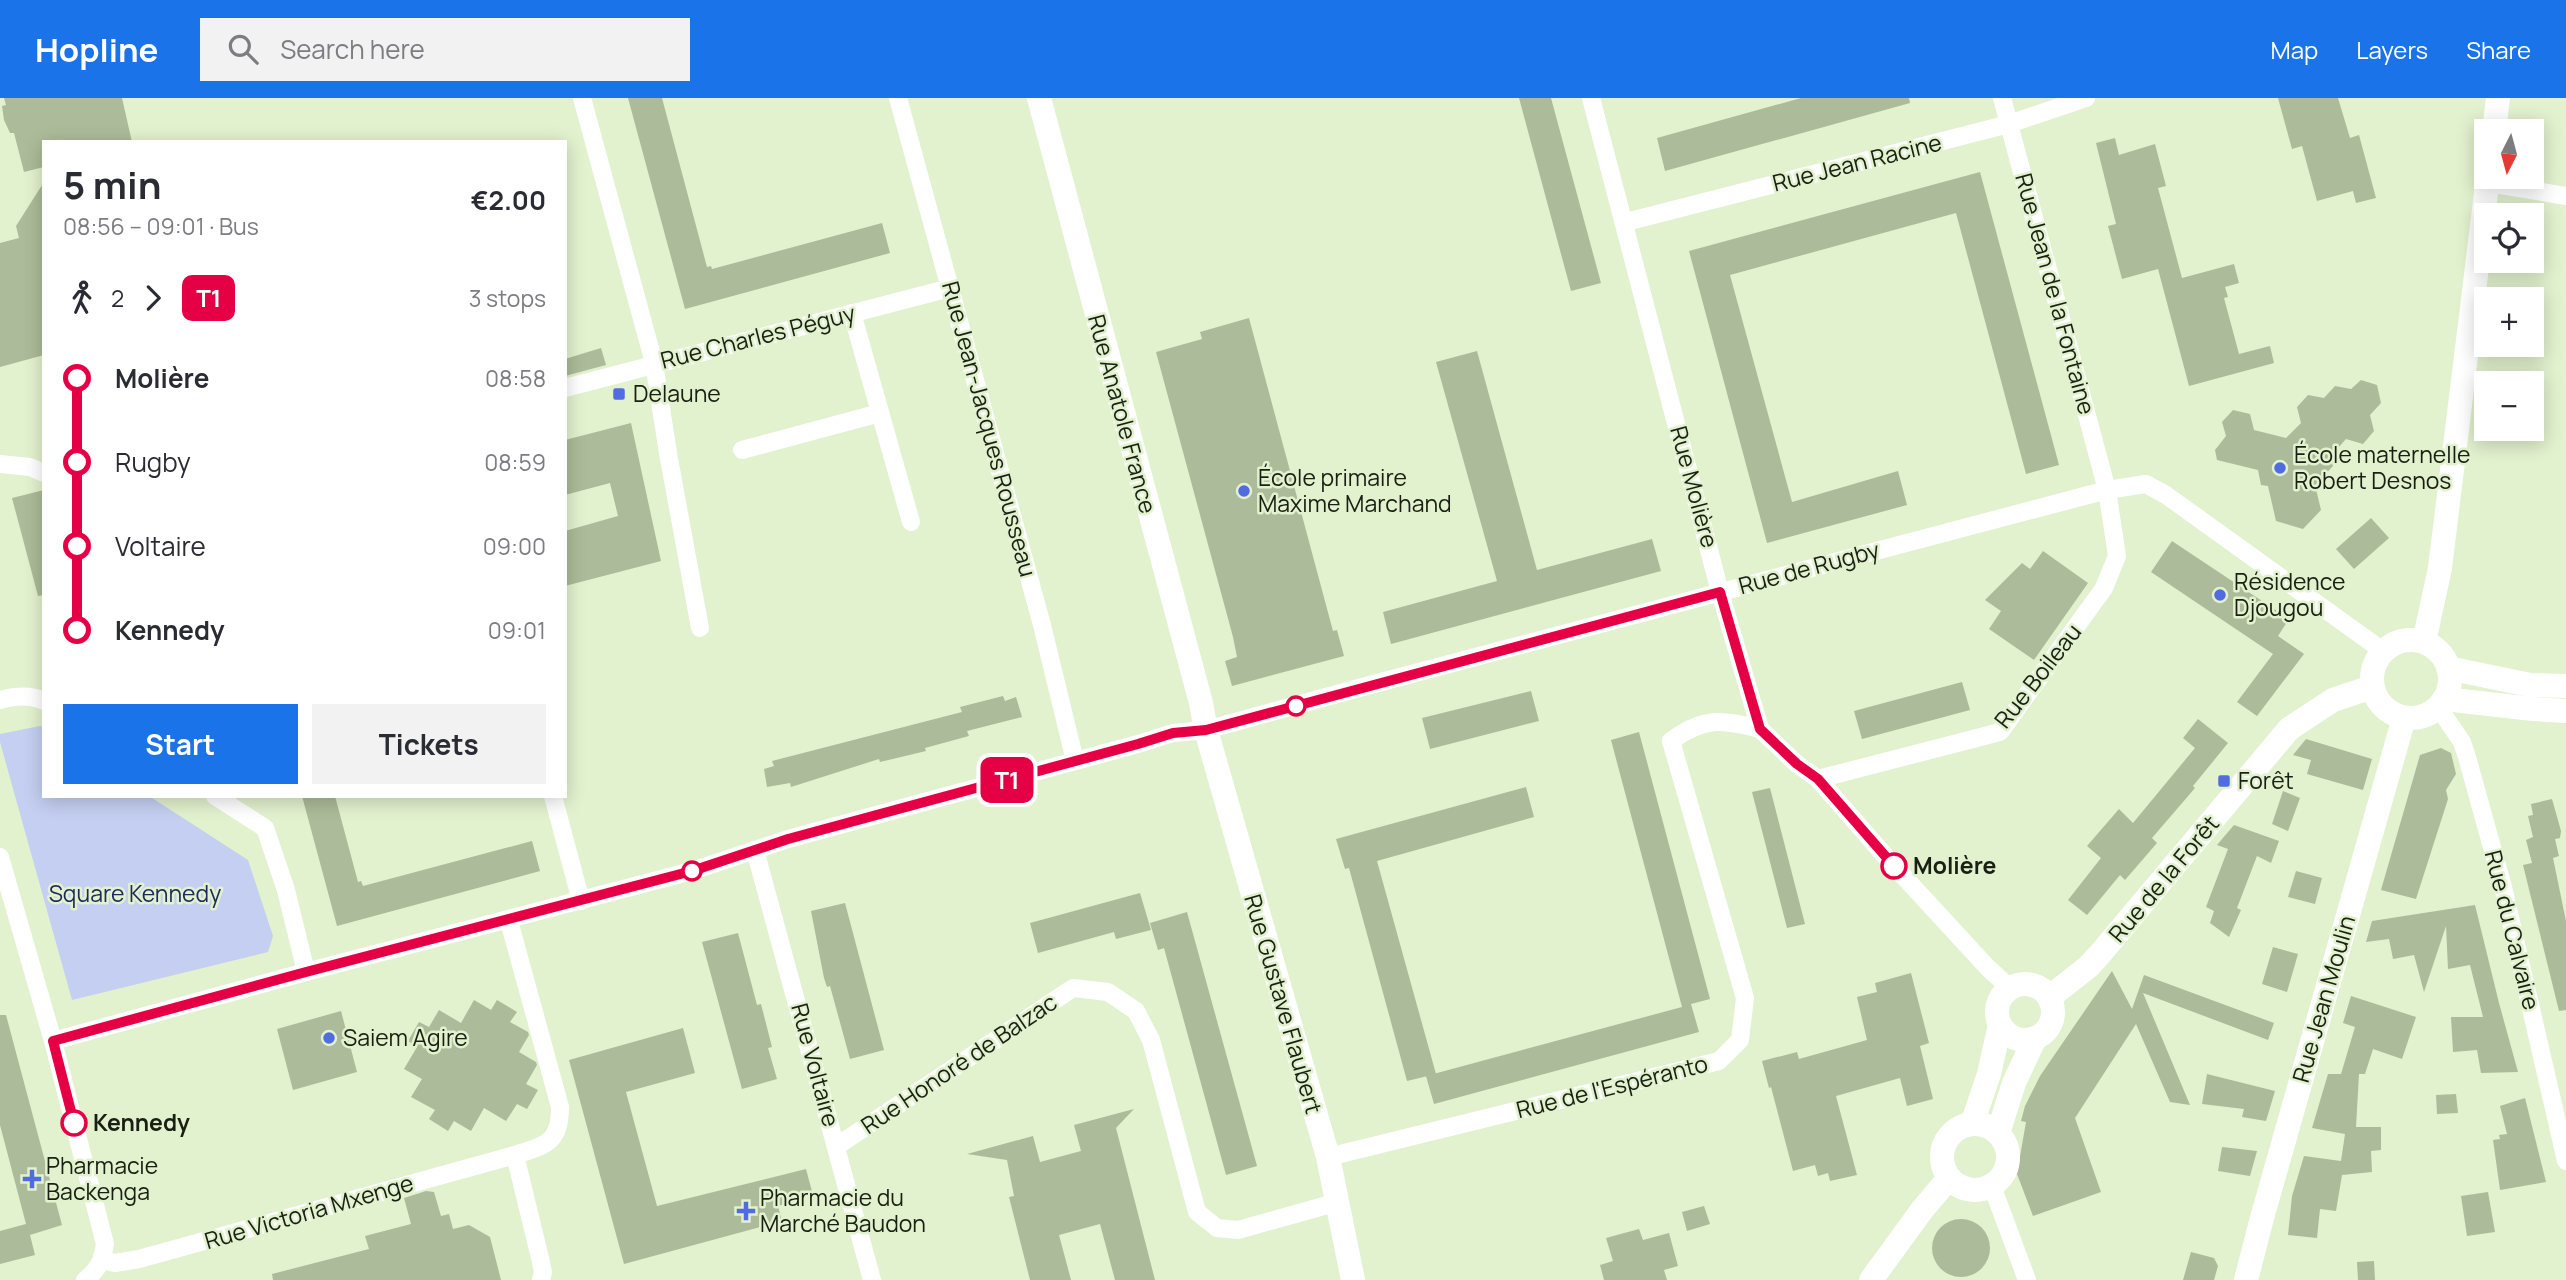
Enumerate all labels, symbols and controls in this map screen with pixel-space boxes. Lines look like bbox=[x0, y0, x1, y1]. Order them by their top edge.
search box bbox=[200, 18, 690, 81]
text: Hopline bbox=[35, 27, 158, 72]
icon: search bbox=[224, 30, 262, 68]
text: Search here bbox=[280, 31, 425, 67]
text: Map bbox=[2271, 33, 2318, 66]
text: Layers bbox=[2356, 33, 2428, 66]
text: Share bbox=[2466, 33, 2531, 66]
north arrow bbox=[2474, 119, 2544, 189]
map controls bbox=[2474, 119, 2544, 441]
street label: Rue Jean Racine bbox=[1769, 126, 1945, 199]
text: 5 min bbox=[63, 158, 161, 210]
street label: Rue Jean de la Fontaine bbox=[2008, 170, 2104, 418]
text: €2.00 bbox=[471, 182, 546, 218]
button: locate bbox=[2474, 203, 2544, 273]
text: 08:56 – 09:01 · Bus bbox=[63, 210, 259, 242]
street label: Rue Jean-Jacques Rousseau bbox=[935, 277, 1045, 580]
icon: walk bbox=[63, 279, 101, 317]
icon: forward bbox=[134, 279, 172, 317]
text: T1 bbox=[196, 281, 221, 314]
text: 2 bbox=[111, 282, 124, 314]
text: 3 stops bbox=[469, 282, 546, 314]
button: + bbox=[2474, 287, 2544, 357]
street label: Rue Charles Péguy bbox=[657, 296, 858, 376]
street label: Rue Anatole France bbox=[1081, 311, 1165, 517]
text: Molière bbox=[115, 360, 209, 396]
text: 08:58 bbox=[485, 362, 546, 394]
button: − bbox=[2474, 371, 2544, 441]
place label: Delaune bbox=[633, 377, 721, 409]
marker: Delaune bbox=[611, 386, 627, 402]
street label: Rue Molière bbox=[1663, 422, 1727, 551]
place label: École maternelle Robert Desnos bbox=[2294, 438, 2471, 496]
text: Rugby bbox=[115, 444, 191, 480]
text: 08:59 bbox=[484, 446, 546, 478]
marker: École maternelle Robert Desnos bbox=[2272, 460, 2288, 476]
place label: École primaire Maxime Marchand bbox=[1258, 461, 1452, 519]
marker: École primaire Maxime Marchand bbox=[1236, 483, 1252, 499]
text: Voltaire bbox=[115, 528, 206, 564]
text: 09:00 bbox=[483, 530, 546, 562]
street label: Rue de Rugby bbox=[1735, 533, 1883, 601]
place label: Résidence Djougou bbox=[2234, 565, 2346, 623]
marker: Résidence Djougou bbox=[2212, 587, 2228, 603]
text: Kennedy bbox=[115, 612, 225, 648]
text: 09:01 bbox=[488, 614, 546, 646]
street label: Rue Boileau bbox=[1986, 617, 2088, 734]
unlabelled marker bbox=[1286, 696, 1306, 716]
button: Start bbox=[63, 704, 298, 784]
button: Tickets bbox=[312, 704, 546, 784]
line badge: T1 bbox=[976, 757, 1038, 803]
text: T1 bbox=[994, 763, 1020, 796]
place label: Forêt bbox=[2238, 764, 2294, 796]
marker: Forêt bbox=[2216, 773, 2232, 789]
street label: Rue de la Forêt bbox=[2101, 808, 2226, 949]
street label: Rue du Calvaire bbox=[2478, 847, 2548, 1013]
place label: Molière bbox=[1913, 849, 1997, 881]
marker: Molière bbox=[1881, 853, 1907, 879]
unlabelled marker bbox=[682, 861, 702, 881]
park label: Square Kennedy bbox=[49, 877, 221, 909]
street label: Rue Gustave Flaubert bbox=[1237, 890, 1331, 1117]
street label: Rue Jean Moulin bbox=[2284, 912, 2362, 1086]
street label: Rue Honoré de Balzac bbox=[854, 986, 1063, 1141]
street label: Rue Voltaire bbox=[784, 999, 848, 1130]
place label: Saiem Agire bbox=[343, 1021, 468, 1053]
marker: Saiem Agire bbox=[321, 1030, 337, 1046]
street label: Rue de l'Espéranto bbox=[1513, 1047, 1711, 1125]
place label: Kennedy bbox=[93, 1106, 190, 1138]
marker: Kennedy bbox=[61, 1110, 87, 1136]
place label: Pharmacie Backenga bbox=[46, 1149, 158, 1207]
street label: Rue Victoria Mxenge bbox=[201, 1166, 417, 1256]
marker: Pharmacie Backenga bbox=[24, 1171, 40, 1187]
place label: Pharmacie du Marché Baudon bbox=[760, 1181, 926, 1239]
marker: Pharmacie du Marché Baudon bbox=[738, 1203, 754, 1219]

